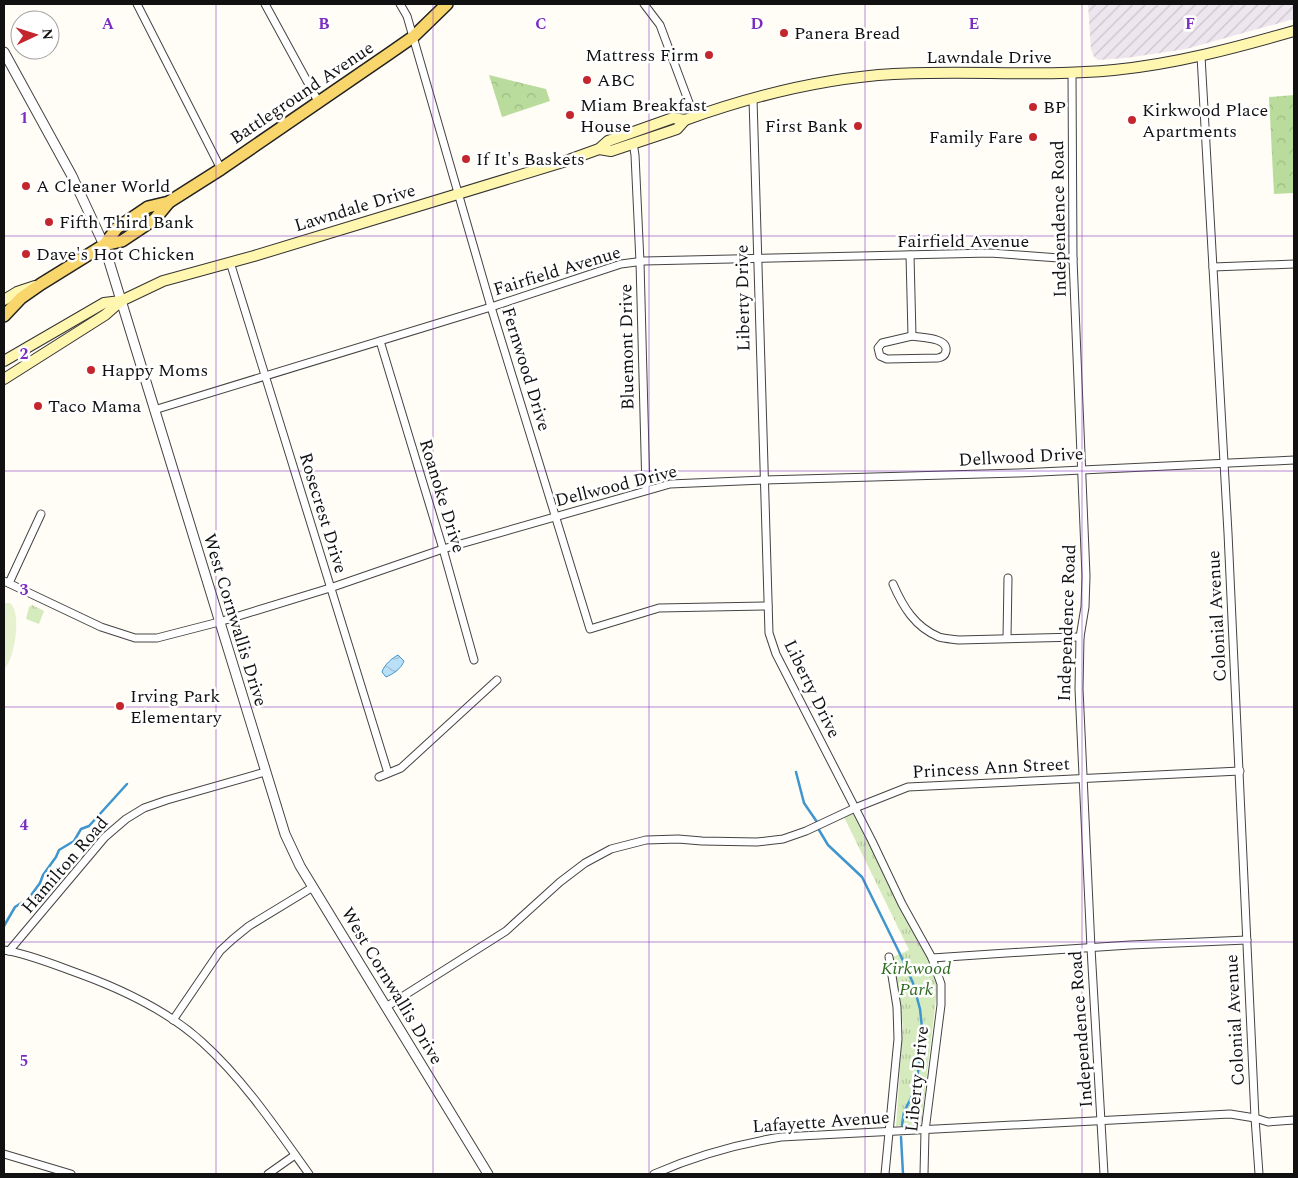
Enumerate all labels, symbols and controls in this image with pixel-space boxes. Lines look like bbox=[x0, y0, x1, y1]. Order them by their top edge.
north arrow bbox=[10, 10, 60, 60]
text: A bbox=[102, 12, 115, 36]
text: B bbox=[318, 12, 330, 36]
text: C bbox=[535, 12, 547, 36]
text: D bbox=[751, 12, 764, 36]
text: E bbox=[969, 12, 979, 36]
text: F bbox=[1185, 12, 1195, 36]
place label: Panera Bread bbox=[794, 20, 900, 47]
marker: Panera Bread bbox=[778, 27, 790, 39]
text: N bbox=[37, 28, 58, 41]
street label: Battleground Avenue bbox=[225, 35, 379, 151]
place label: Mattress Firm bbox=[585, 42, 699, 69]
street label: Lawndale Drive bbox=[926, 44, 1052, 71]
marker: Mattress Firm bbox=[703, 49, 715, 61]
place label: ABC bbox=[597, 67, 635, 94]
marker: ABC bbox=[581, 74, 593, 86]
place label: Miam Breakfast House bbox=[580, 92, 707, 140]
place label: BP bbox=[1043, 94, 1066, 121]
place label: Kirkwood Place Apartments bbox=[1142, 97, 1268, 145]
marker: BP bbox=[1027, 101, 1039, 113]
text: 1 bbox=[20, 106, 28, 130]
marker: Miam Breakfast House bbox=[564, 109, 576, 121]
place label: First Bank bbox=[765, 113, 848, 140]
marker: Kirkwood Place Apartments bbox=[1126, 114, 1138, 126]
marker: First Bank bbox=[852, 120, 864, 132]
place label: Family Fare bbox=[929, 124, 1023, 151]
marker: Family Fare bbox=[1027, 131, 1039, 143]
street label: Independence Road bbox=[1044, 140, 1074, 298]
place label: If It's Baskets bbox=[476, 146, 585, 173]
marker: If It's Baskets bbox=[460, 153, 472, 165]
place label: A Cleaner World bbox=[36, 173, 170, 200]
street label: Lawndale Drive bbox=[291, 177, 419, 239]
marker: A Cleaner World bbox=[20, 180, 32, 192]
place label: Fifth Third Bank bbox=[59, 209, 194, 236]
marker: Fifth Third Bank bbox=[43, 216, 55, 228]
street label: Fairfield Avenue bbox=[897, 228, 1029, 255]
street label: Fairfield Avenue bbox=[490, 239, 624, 303]
place label: Dave's Hot Chicken bbox=[36, 241, 195, 268]
street label: Liberty Drive bbox=[729, 244, 757, 352]
marker: Dave's Hot Chicken bbox=[20, 248, 32, 260]
street label: Bluemont Drive bbox=[612, 284, 642, 410]
street label: Fernwood Drive bbox=[494, 304, 558, 434]
text: 2 bbox=[20, 342, 29, 366]
place label: Happy Moms bbox=[101, 357, 208, 384]
marker: Happy Moms bbox=[85, 364, 97, 376]
place label: Taco Mama bbox=[48, 393, 142, 420]
marker: Taco Mama bbox=[32, 400, 44, 412]
street label: Roanoke Drive bbox=[412, 436, 472, 556]
street label: Dellwood Drive bbox=[958, 440, 1084, 474]
street label: Rosecrest Drive bbox=[292, 449, 354, 577]
street label: Dellwood Drive bbox=[552, 458, 680, 514]
street label: West Cornwallis Drive bbox=[196, 530, 274, 710]
street label: Independence Road bbox=[1051, 544, 1083, 702]
street label: Colonial Avenue bbox=[1200, 550, 1234, 682]
text: 3 bbox=[20, 578, 29, 602]
street label: Liberty Drive bbox=[776, 635, 848, 743]
place label: Irving Park Elementary bbox=[130, 683, 223, 731]
marker: Irving Park Elementary bbox=[114, 700, 126, 712]
street label: Princess Ann Street bbox=[911, 750, 1071, 786]
street label: Hamilton Road bbox=[15, 810, 115, 920]
text: 4 bbox=[20, 813, 29, 837]
street label: West Cornwallis Drive bbox=[334, 902, 450, 1070]
street label: Independence Road bbox=[1062, 950, 1100, 1108]
street label: Colonial Avenue bbox=[1218, 954, 1252, 1086]
park label: Kirkwood Park bbox=[881, 955, 951, 1003]
street label: Liberty Drive bbox=[898, 1025, 936, 1133]
text: 5 bbox=[20, 1049, 28, 1073]
street label: Lafayette Avenue bbox=[751, 1104, 891, 1140]

